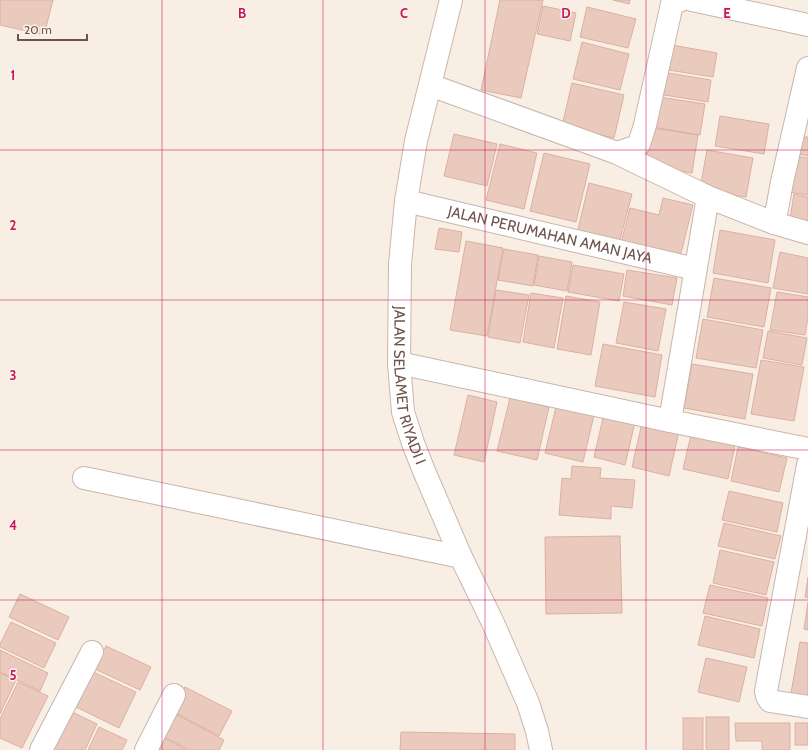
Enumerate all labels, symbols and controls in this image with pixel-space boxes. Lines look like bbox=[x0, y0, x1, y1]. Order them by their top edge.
text: B bbox=[238, 5, 246, 21]
text: C bbox=[400, 5, 408, 21]
text: D bbox=[561, 5, 571, 21]
text: E bbox=[723, 5, 731, 21]
scale bar bbox=[18, 16, 87, 42]
text: 20 m bbox=[24, 22, 52, 37]
text: 1 bbox=[11, 67, 15, 83]
street label: JALAN PERUMAHAN AMAN JAYA bbox=[445, 202, 655, 268]
text: 2 bbox=[10, 217, 17, 233]
street label: JALAN SELAMET RIYADI I bbox=[390, 305, 430, 467]
text: 3 bbox=[9, 367, 17, 383]
text: 4 bbox=[9, 517, 17, 533]
text: 5 bbox=[10, 667, 17, 683]

